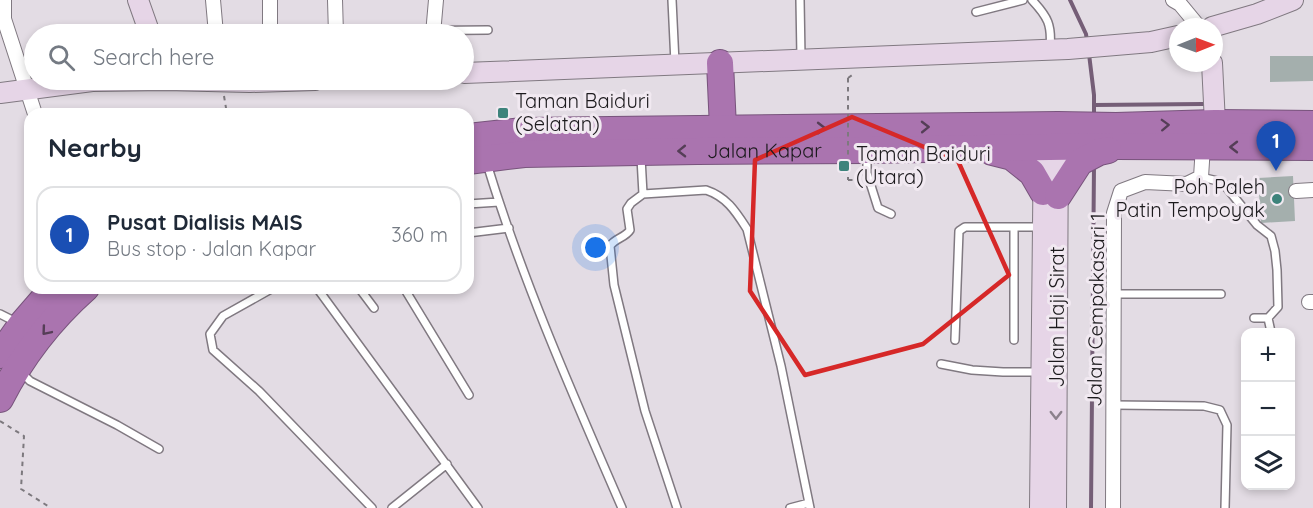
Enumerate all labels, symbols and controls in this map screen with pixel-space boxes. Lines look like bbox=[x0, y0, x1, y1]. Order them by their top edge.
north arrow bbox=[1169, 18, 1223, 72]
search box bbox=[24, 24, 474, 90]
icon: search bbox=[45, 41, 78, 74]
text: Search here bbox=[93, 43, 214, 71]
place label: Taman Baiduri (Selatan) bbox=[515, 88, 650, 136]
marker: Taman Baiduri (Selatan) bbox=[496, 106, 510, 120]
one-way arrow bbox=[1161, 118, 1170, 131]
one-way arrow bbox=[920, 121, 929, 133]
one-way arrow bbox=[817, 122, 826, 134]
pin: 1 bbox=[1256, 122, 1296, 171]
text: Nearby bbox=[48, 131, 142, 164]
street label: Jalan Kapar bbox=[707, 137, 822, 163]
one-way arrow bbox=[1229, 140, 1238, 153]
place label: Taman Baiduri (Utara) bbox=[856, 141, 991, 189]
one-way arrow bbox=[678, 145, 687, 157]
marker: Taman Baiduri (Utara) bbox=[837, 159, 851, 173]
place label: Poh Paleh Patin Tempoyak bbox=[1115, 174, 1265, 222]
marker: Poh Paleh Patin Tempoyak bbox=[1270, 192, 1284, 206]
text: Pusat Dialisis MAIS bbox=[107, 208, 303, 236]
street label: Jalan Cempakasari 1 bbox=[1081, 213, 1110, 407]
text: 1 bbox=[66, 222, 73, 247]
text: 360 m bbox=[391, 222, 448, 247]
your location bbox=[581, 233, 610, 262]
text: Bus stop · Jalan Kapar bbox=[107, 236, 316, 261]
street label: Jalan Haji Sirat bbox=[1044, 246, 1069, 387]
one-way arrow bbox=[43, 324, 54, 335]
map controls bbox=[1241, 328, 1295, 490]
button: + bbox=[1241, 328, 1295, 382]
button: − bbox=[1241, 382, 1295, 436]
one-way arrow bbox=[1050, 411, 1062, 420]
button: layers bbox=[1241, 436, 1295, 490]

